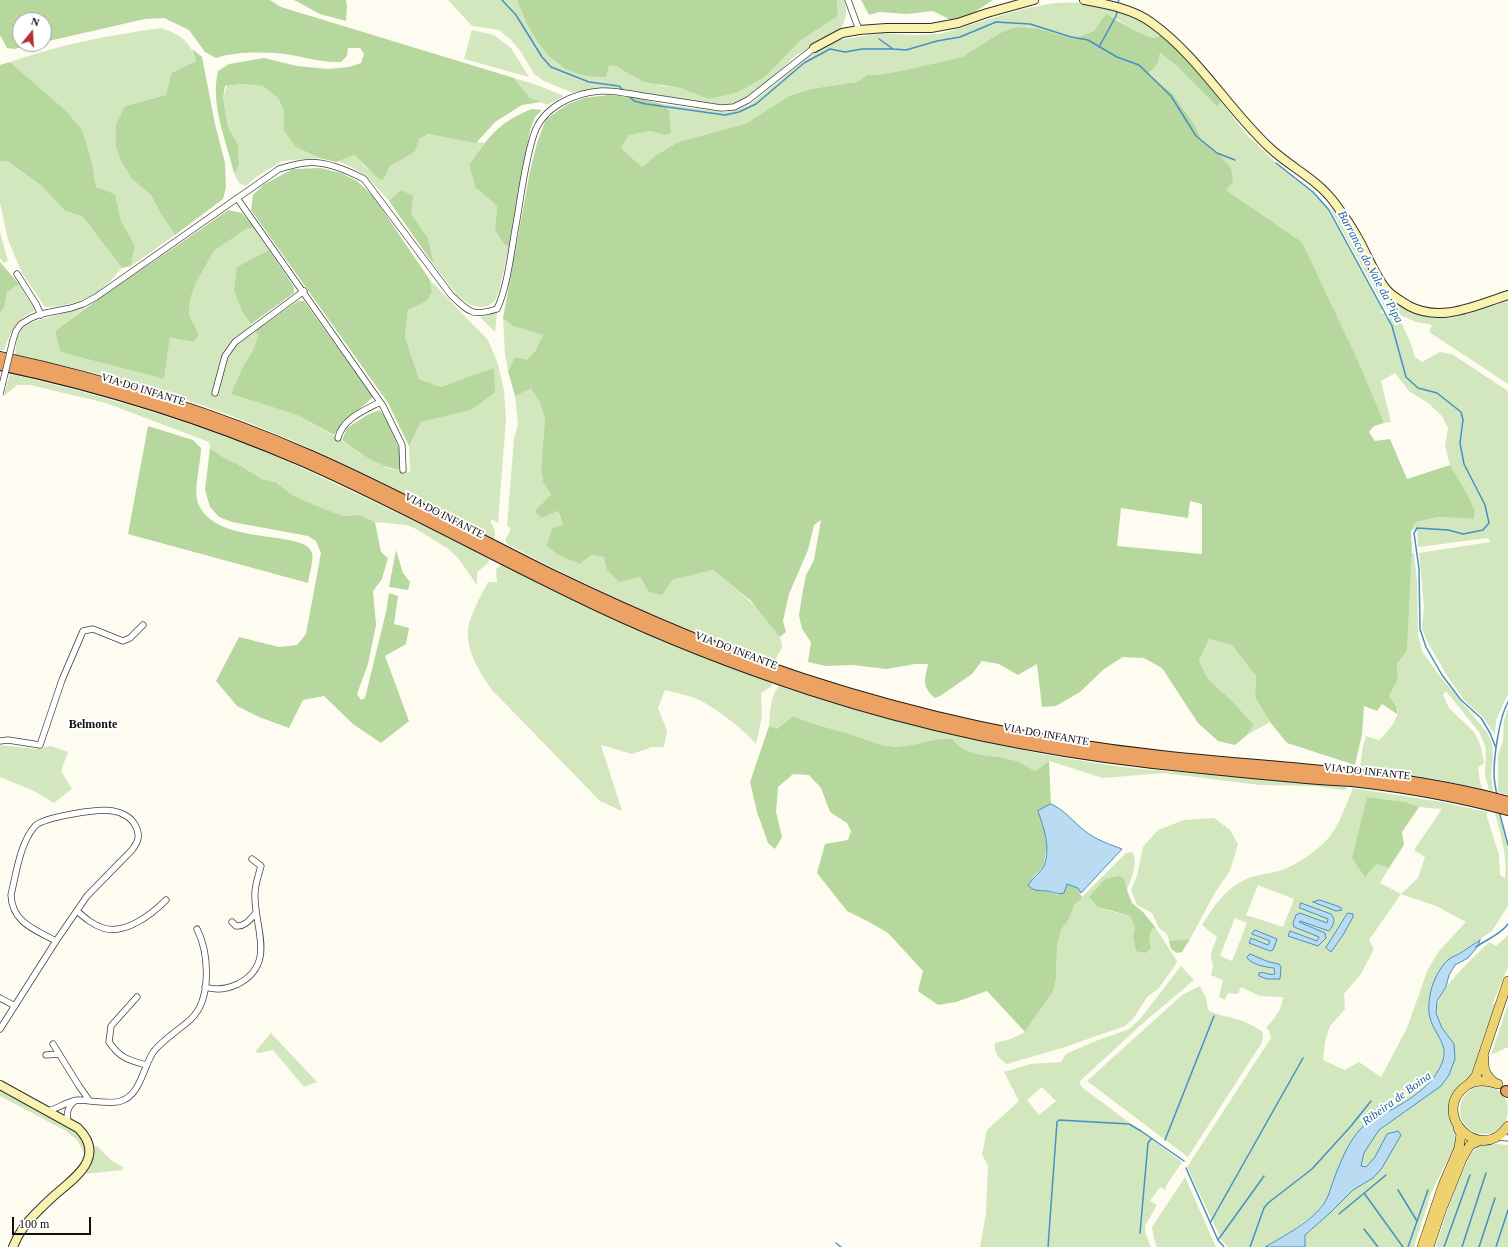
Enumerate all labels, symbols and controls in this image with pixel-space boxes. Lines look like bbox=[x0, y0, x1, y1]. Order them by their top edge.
north arrow bbox=[12, 12, 52, 52]
text: N bbox=[30, 15, 41, 28]
water label: Barranco do Vale da Pipa bbox=[1334, 208, 1406, 326]
street label: VIA DO INFANTE bbox=[99, 371, 187, 409]
street label: VIA DO INFANTE bbox=[402, 490, 486, 542]
street label: VIA DO INFANTE bbox=[693, 629, 779, 673]
district label: Belmonte bbox=[69, 718, 117, 732]
street label: VIA DO INFANTE bbox=[1002, 721, 1090, 749]
street label: VIA DO INFANTE bbox=[1323, 761, 1411, 783]
water label: Ribeira de Boina bbox=[1360, 1069, 1434, 1129]
scale bar bbox=[14, 1209, 93, 1235]
text: 100 m bbox=[19, 1217, 49, 1231]

